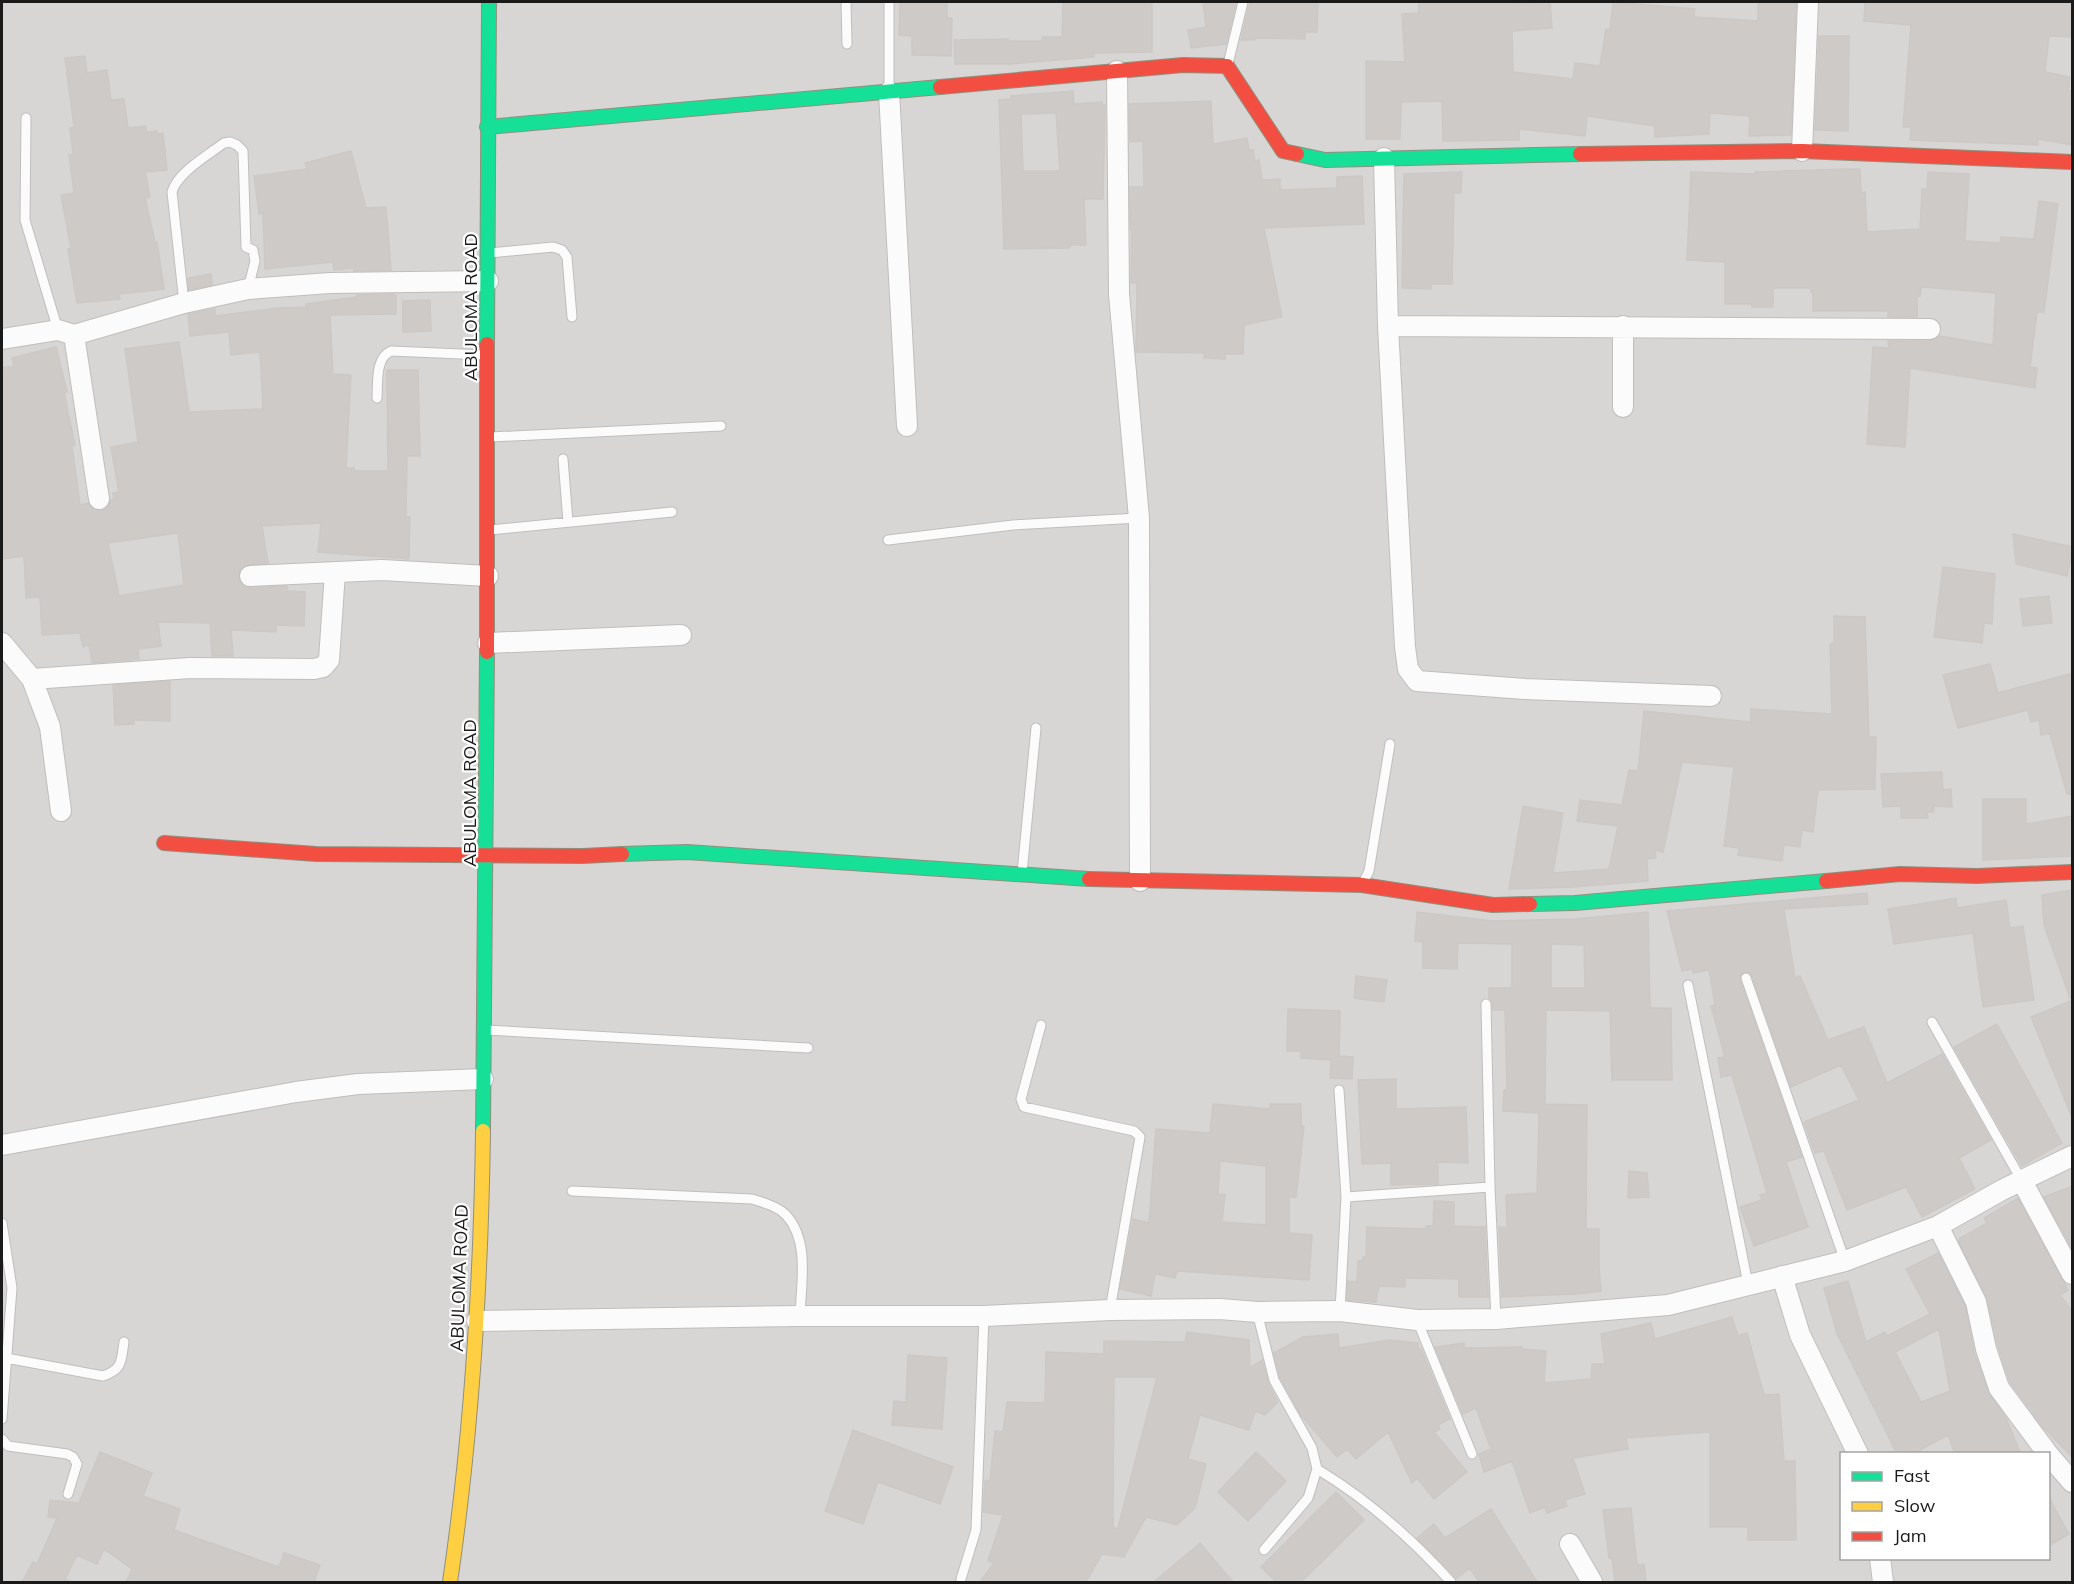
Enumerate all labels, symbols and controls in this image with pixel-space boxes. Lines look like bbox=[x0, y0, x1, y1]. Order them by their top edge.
street label: ABULOMA ROAD bbox=[459, 233, 482, 381]
street label: ABULOMA ROAD bbox=[458, 719, 481, 867]
street label: ABULOMA ROAD bbox=[445, 1204, 473, 1352]
legend bbox=[1840, 1452, 2050, 1560]
text: Fast bbox=[1894, 1464, 1930, 1487]
text: Slow bbox=[1894, 1494, 1936, 1517]
text: Jam bbox=[1894, 1524, 1927, 1547]

